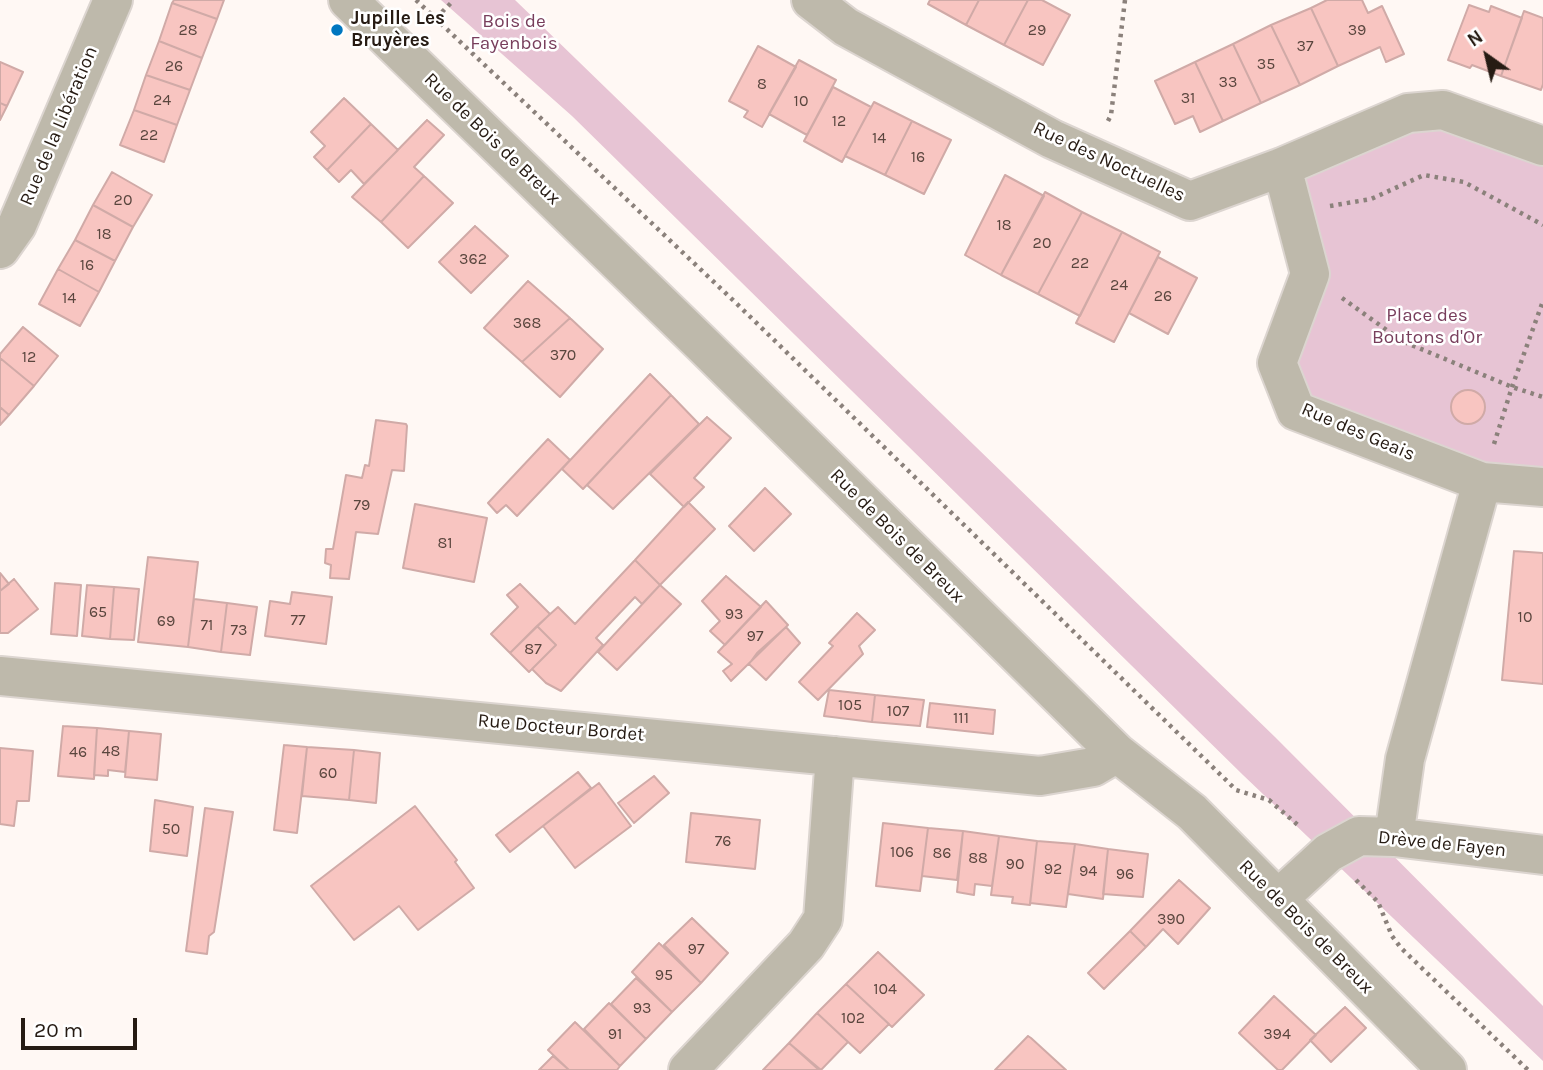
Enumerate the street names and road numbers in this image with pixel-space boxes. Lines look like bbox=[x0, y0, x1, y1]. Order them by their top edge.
street label: Rue de la Libération bbox=[15, 43, 103, 209]
street label: Rue de Bois de Breux bbox=[419, 68, 565, 210]
street label: Rue des Noctuelles bbox=[1029, 117, 1189, 207]
street label: Rue des Geais bbox=[1298, 398, 1418, 466]
street label: Rue de Bois de Breux bbox=[825, 464, 969, 608]
street label: Rue Docteur Bordet bbox=[477, 709, 645, 747]
street label: Drève de Fayen bbox=[1377, 826, 1507, 862]
street label: Rue de Bois de Breux bbox=[1234, 855, 1378, 999]

